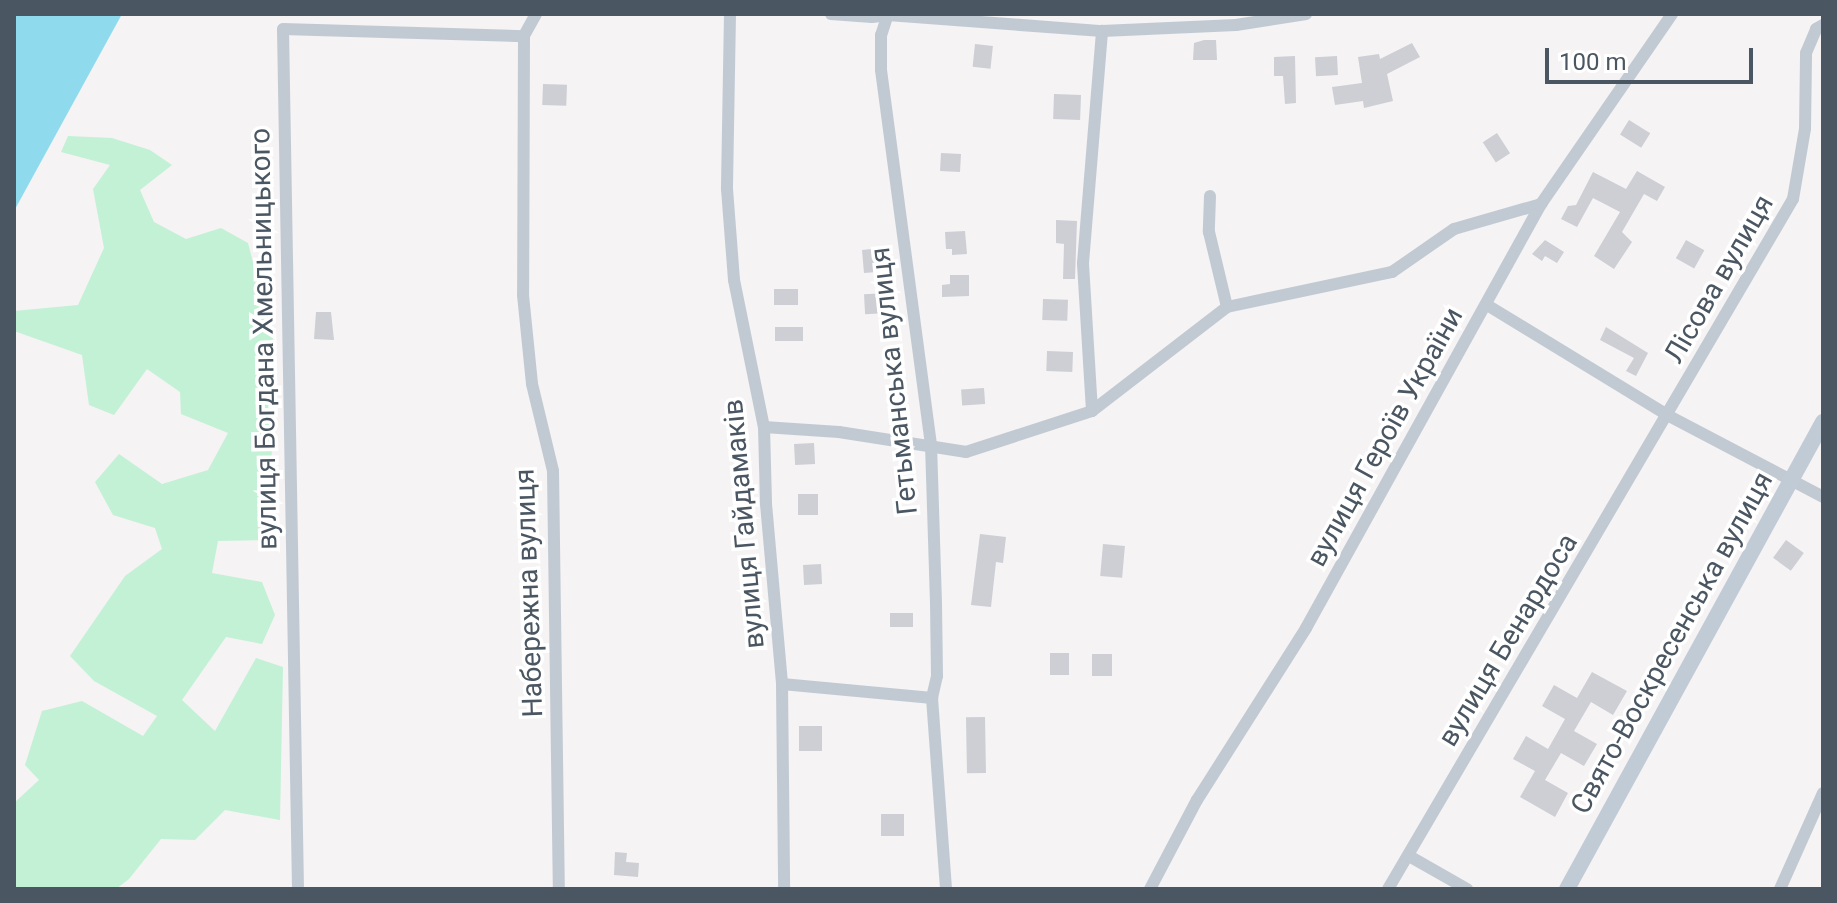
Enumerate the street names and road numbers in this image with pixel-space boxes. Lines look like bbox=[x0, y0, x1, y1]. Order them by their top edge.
street label: вулиця Богдана Хмельницького bbox=[244, 128, 284, 550]
street label: Лісова вулиця bbox=[1657, 189, 1781, 369]
street label: Гетьманська вулиця bbox=[863, 246, 925, 516]
street label: вулиця Героїв України bbox=[1300, 302, 1470, 572]
street label: вулиця Гайдамаків bbox=[716, 398, 772, 650]
street label: Свято-Воскресенська вулиця bbox=[1564, 466, 1780, 820]
street label: Набережна вулиця bbox=[508, 468, 550, 718]
street label: вулиця Бенардоса bbox=[1431, 528, 1585, 752]

